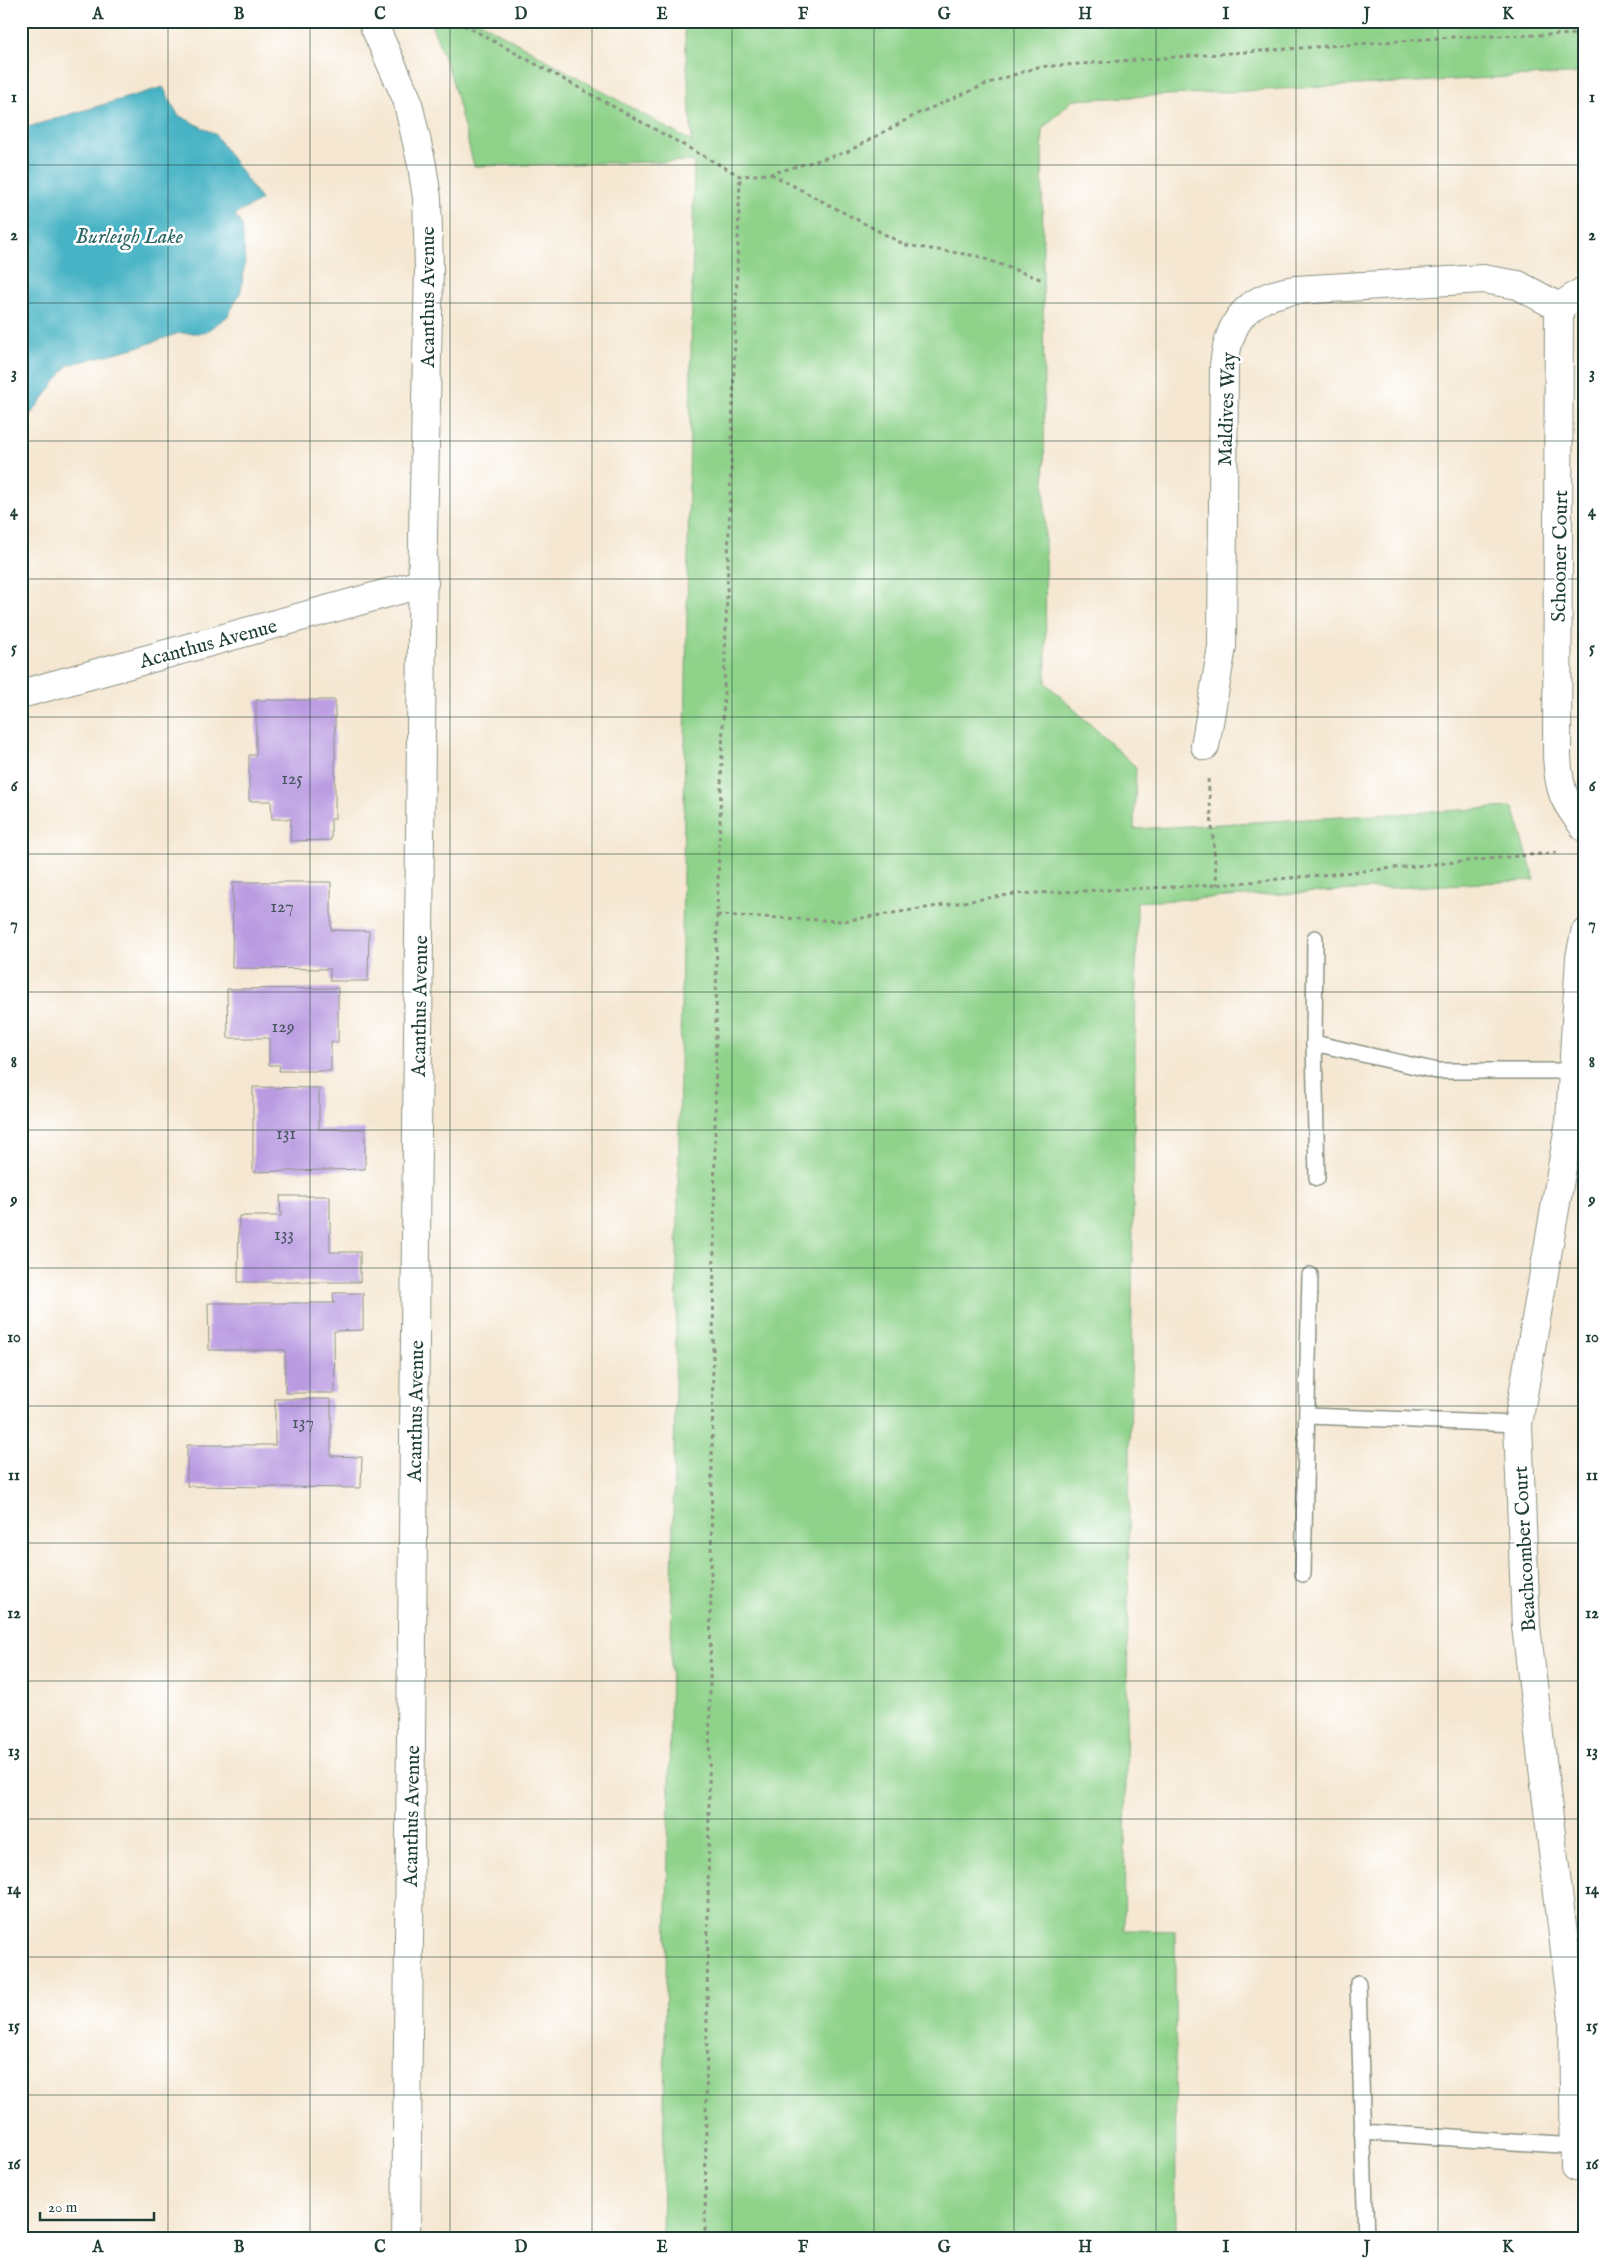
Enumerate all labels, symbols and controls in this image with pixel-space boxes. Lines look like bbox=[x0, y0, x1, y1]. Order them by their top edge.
text: A bbox=[92, 5, 105, 25]
text: B bbox=[234, 5, 245, 25]
text: C bbox=[374, 5, 386, 25]
text: D bbox=[515, 5, 528, 25]
text: E bbox=[656, 5, 668, 25]
text: F bbox=[798, 5, 809, 25]
text: G bbox=[938, 5, 951, 25]
text: H bbox=[1078, 5, 1092, 25]
text: I bbox=[1223, 5, 1230, 25]
text: J bbox=[1362, 5, 1371, 25]
text: K bbox=[1502, 5, 1515, 25]
text: 1 bbox=[11, 88, 17, 108]
text: 1 bbox=[1589, 88, 1595, 108]
water label: Burleigh Lake bbox=[75, 224, 183, 251]
text: 2 bbox=[10, 226, 18, 246]
street label: Acanthus Avenue bbox=[416, 226, 441, 369]
text: 2 bbox=[1588, 226, 1596, 246]
street label: Maldives Way bbox=[1213, 351, 1242, 467]
text: 3 bbox=[11, 364, 17, 384]
text: 3 bbox=[1589, 364, 1595, 384]
street label: Schooner Court bbox=[1547, 490, 1574, 622]
text: 4 bbox=[10, 502, 19, 522]
text: 4 bbox=[1588, 502, 1597, 522]
street label: Acanthus Avenue bbox=[136, 614, 280, 675]
text: 5 bbox=[11, 639, 17, 659]
text: 5 bbox=[1589, 639, 1595, 659]
house number: 125 bbox=[281, 768, 303, 791]
text: 6 bbox=[11, 777, 19, 797]
text: 6 bbox=[1589, 777, 1597, 797]
house number: 127 bbox=[270, 896, 294, 919]
text: 7 bbox=[10, 915, 18, 935]
text: 7 bbox=[1588, 915, 1596, 935]
street label: Acanthus Avenue bbox=[407, 935, 434, 1078]
house number: 129 bbox=[271, 1016, 295, 1039]
text: 8 bbox=[11, 1053, 17, 1073]
text: 8 bbox=[1589, 1053, 1595, 1073]
house number: 131 bbox=[276, 1123, 296, 1146]
text: 9 bbox=[10, 1191, 18, 1211]
text: 9 bbox=[1588, 1191, 1596, 1211]
house number: 133 bbox=[274, 1224, 294, 1247]
text: 10 bbox=[7, 1328, 21, 1348]
text: 10 bbox=[1585, 1328, 1599, 1348]
street label: Acanthus Avenue bbox=[403, 1340, 430, 1483]
house number: 137 bbox=[292, 1412, 314, 1435]
street label: Beachcomber Court bbox=[1509, 1465, 1542, 1633]
text: 11 bbox=[8, 1466, 20, 1486]
text: 11 bbox=[1586, 1466, 1598, 1486]
text: 12 bbox=[7, 1604, 21, 1624]
text: 12 bbox=[1585, 1604, 1599, 1624]
text: 13 bbox=[8, 1742, 20, 1762]
text: 13 bbox=[1586, 1742, 1598, 1762]
street label: Acanthus Avenue bbox=[399, 1745, 426, 1888]
text: 14 bbox=[7, 1880, 22, 1900]
text: 14 bbox=[1585, 1880, 1600, 1900]
text: 15 bbox=[8, 2017, 20, 2037]
text: 15 bbox=[1586, 2017, 1598, 2037]
text: 16 bbox=[8, 2155, 22, 2175]
text: 16 bbox=[1586, 2155, 1600, 2175]
scale bar bbox=[40, 2190, 154, 2222]
text: 20 m bbox=[48, 2198, 78, 2217]
text: A bbox=[92, 2238, 105, 2258]
text: B bbox=[234, 2238, 245, 2258]
text: C bbox=[374, 2238, 386, 2258]
text: D bbox=[515, 2238, 528, 2258]
text: E bbox=[656, 2238, 668, 2258]
text: F bbox=[798, 2238, 809, 2258]
text: G bbox=[938, 2238, 951, 2258]
text: H bbox=[1078, 2238, 1092, 2258]
text: I bbox=[1223, 2238, 1230, 2258]
text: J bbox=[1362, 2238, 1371, 2258]
text: K bbox=[1502, 2238, 1515, 2258]

